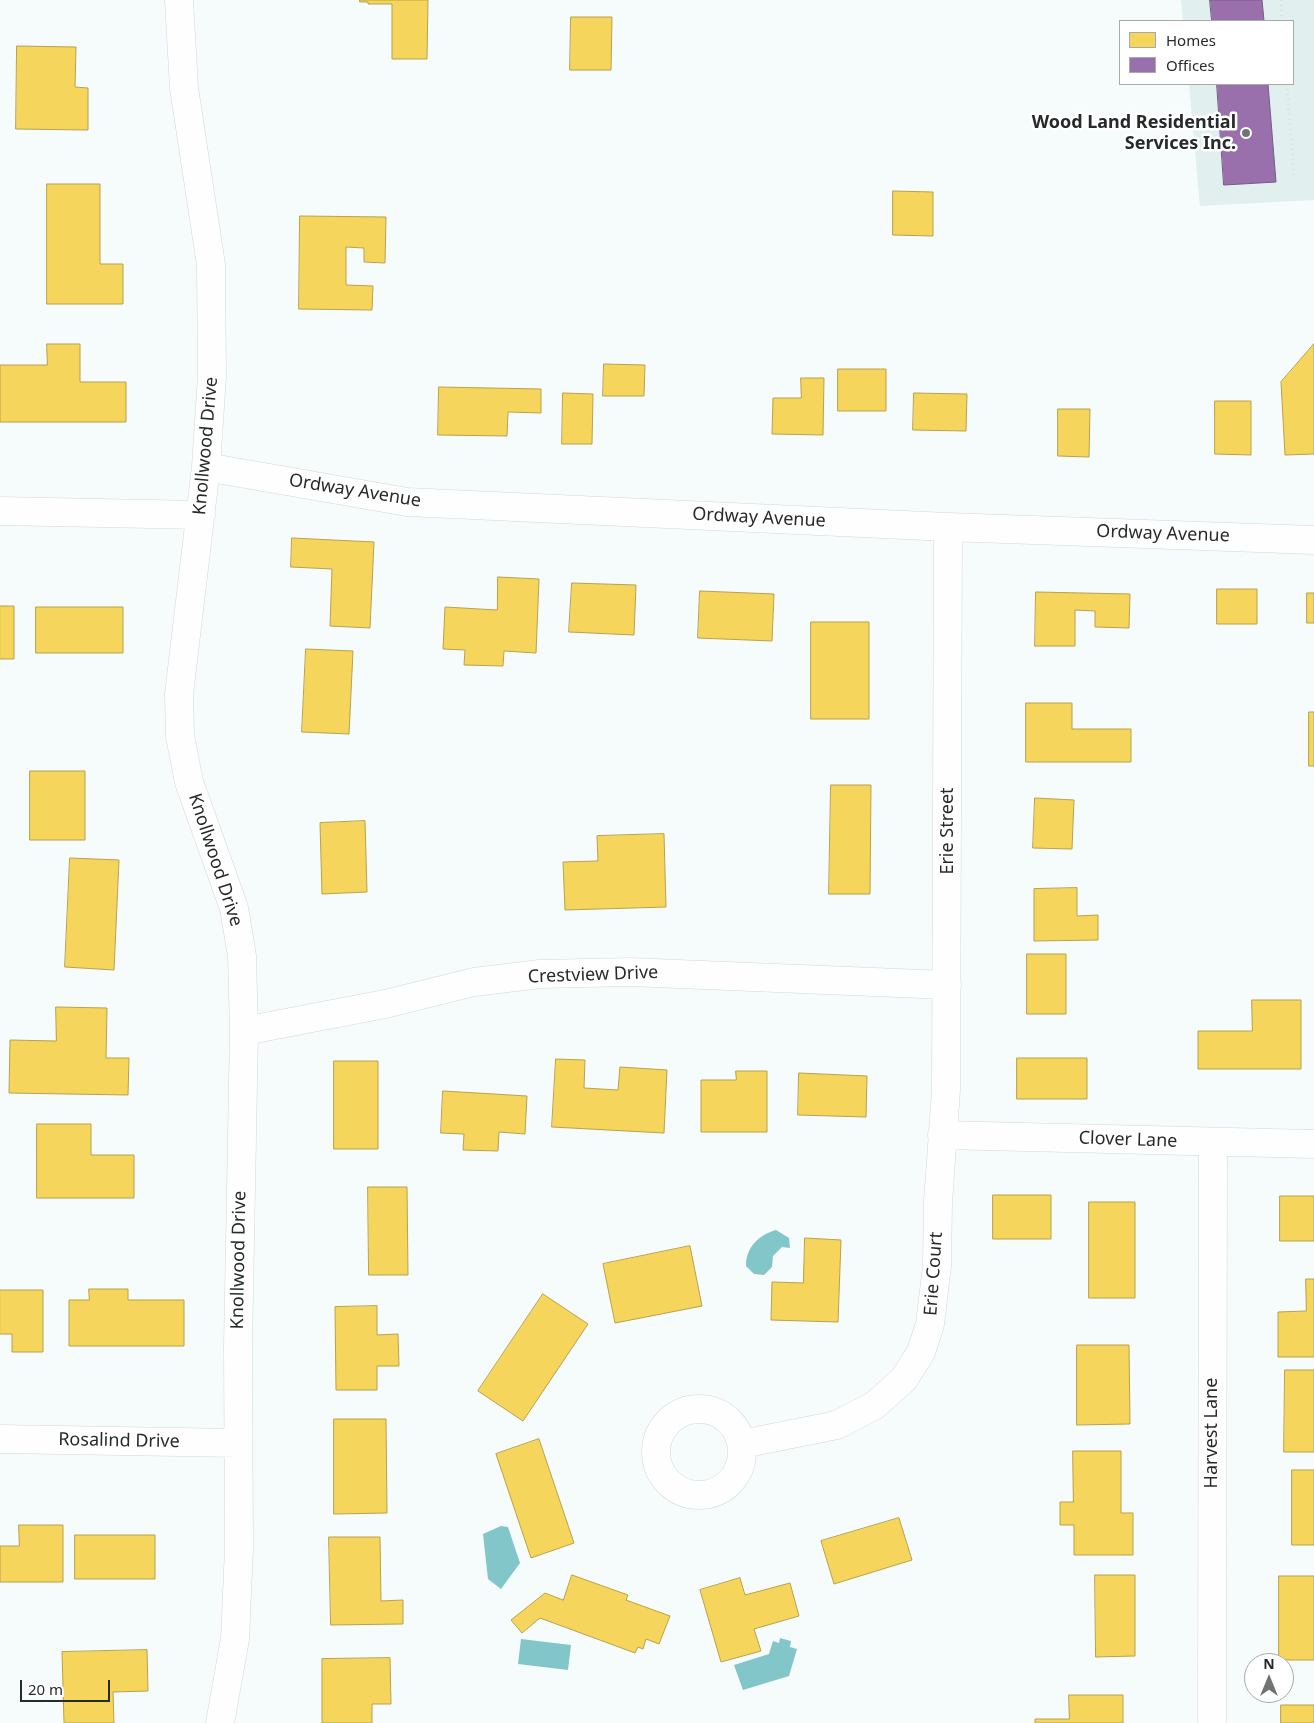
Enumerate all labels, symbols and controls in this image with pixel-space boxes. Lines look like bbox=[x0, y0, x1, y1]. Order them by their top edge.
legend bbox=[1119, 20, 1294, 85]
text: Homes bbox=[1166, 30, 1216, 50]
text: Offices bbox=[1166, 55, 1215, 75]
place label: Wood Land Residential Services Inc. bbox=[1032, 112, 1236, 154]
marker: Wood Land Residential Services Inc. bbox=[1240, 127, 1252, 139]
street label: Knollwood Drive bbox=[189, 376, 223, 516]
street label: Ordway Avenue bbox=[287, 470, 423, 512]
street label: Ordway Avenue bbox=[692, 504, 826, 532]
street label: Ordway Avenue bbox=[1096, 521, 1230, 547]
street label: Erie Street bbox=[937, 787, 959, 875]
street label: Knollwood Drive bbox=[183, 791, 247, 929]
street label: Crestview Drive bbox=[527, 962, 659, 988]
street label: Clover Lane bbox=[1078, 1127, 1178, 1153]
street label: Knollwood Drive bbox=[227, 1191, 251, 1329]
street label: Erie Court bbox=[920, 1231, 948, 1317]
street label: Harvest Lane bbox=[1201, 1378, 1223, 1488]
street label: Rosalind Drive bbox=[58, 1429, 180, 1453]
north arrow bbox=[1244, 1653, 1294, 1703]
text: N bbox=[1263, 1654, 1275, 1673]
scale bar bbox=[22, 1670, 112, 1702]
text: 20 m bbox=[28, 1679, 63, 1699]

